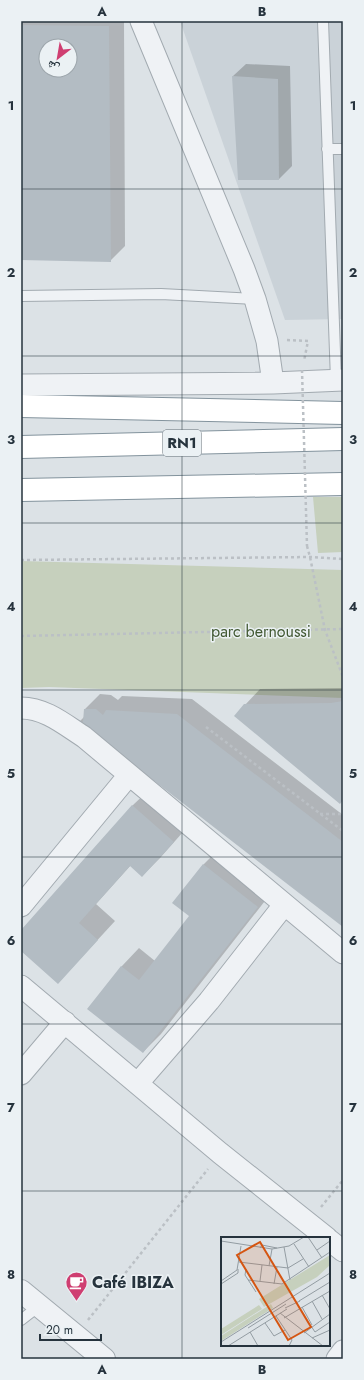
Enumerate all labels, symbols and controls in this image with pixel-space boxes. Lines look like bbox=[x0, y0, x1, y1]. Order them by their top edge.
text: A bbox=[96, 2, 107, 21]
text: B bbox=[258, 2, 267, 21]
north arrow bbox=[38, 38, 78, 78]
text: ش bbox=[43, 57, 62, 76]
text: 1 bbox=[8, 96, 14, 115]
text: 1 bbox=[350, 96, 356, 115]
text: 2 bbox=[7, 263, 15, 282]
text: 2 bbox=[349, 263, 357, 282]
text: 3 bbox=[7, 430, 15, 449]
road number: RN1 bbox=[163, 430, 201, 456]
text: 3 bbox=[349, 430, 357, 449]
text: 4 bbox=[6, 597, 16, 616]
text: 4 bbox=[348, 597, 358, 616]
park label: parc bernoussi bbox=[211, 620, 311, 643]
text: 5 bbox=[7, 764, 15, 783]
text: 5 bbox=[349, 764, 357, 783]
text: 6 bbox=[7, 931, 16, 950]
text: 6 bbox=[349, 931, 358, 950]
text: 7 bbox=[7, 1098, 15, 1117]
text: 7 bbox=[349, 1098, 357, 1117]
inset map bbox=[221, 1237, 330, 1346]
text: 8 bbox=[7, 1265, 15, 1284]
text: 8 bbox=[349, 1265, 357, 1284]
cafe icon: Café IBIZA bbox=[64, 1269, 90, 1302]
place label: Café IBIZA bbox=[92, 1271, 174, 1294]
scale bar bbox=[40, 1316, 101, 1342]
text: 20 m bbox=[46, 1321, 73, 1339]
text: A bbox=[96, 1360, 107, 1379]
text: B bbox=[258, 1360, 267, 1379]

